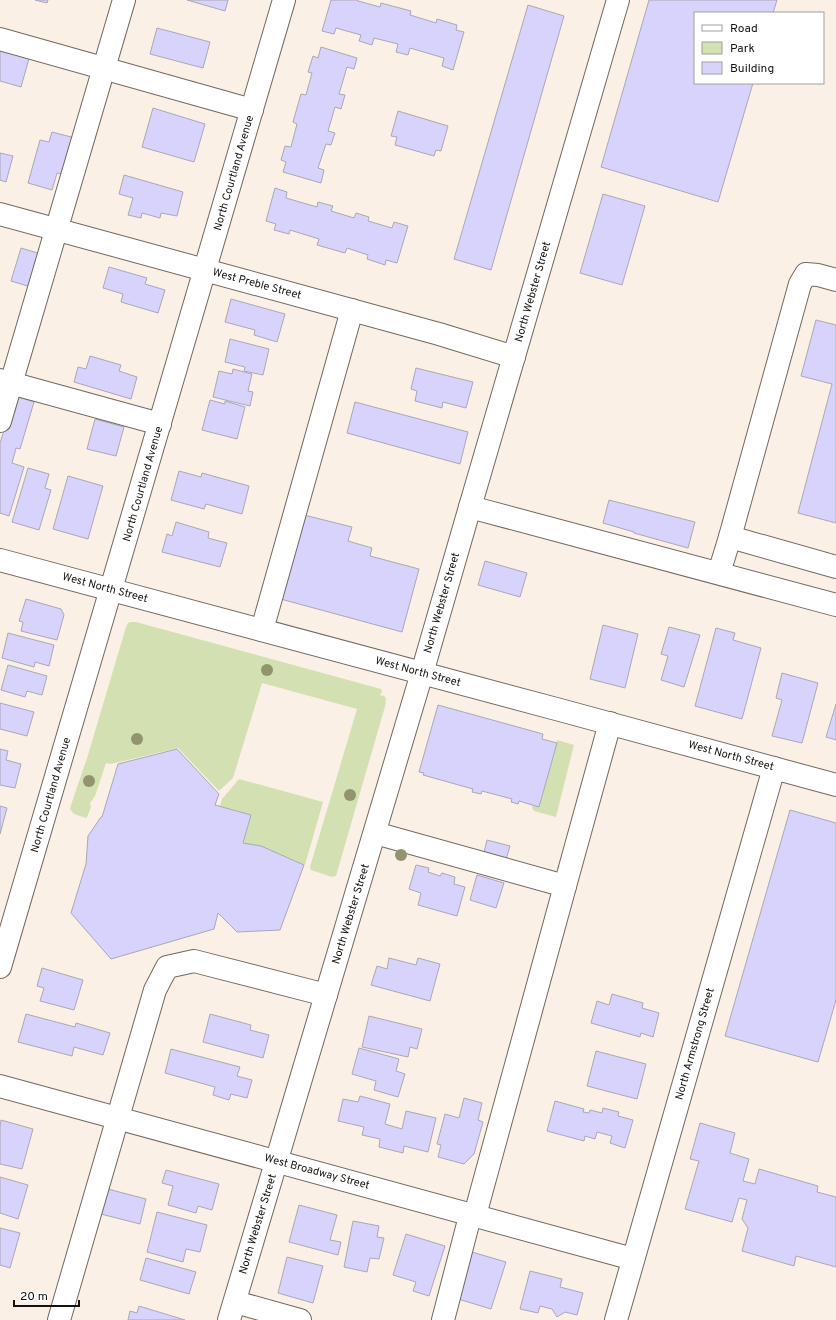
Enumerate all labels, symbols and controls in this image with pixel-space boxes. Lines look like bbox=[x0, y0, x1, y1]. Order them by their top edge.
legend bbox=[694, 12, 824, 84]
text: Road bbox=[730, 21, 758, 37]
text: Park bbox=[730, 41, 755, 57]
text: Building bbox=[730, 61, 774, 77]
street label: North Courtland Avenue bbox=[211, 114, 257, 232]
street label: North Webster Street bbox=[512, 240, 554, 344]
street label: West Preble Street bbox=[211, 265, 303, 303]
street label: North Courtland Avenue bbox=[120, 425, 166, 543]
street label: North Webster Street bbox=[421, 551, 463, 655]
street label: West North Street bbox=[61, 570, 149, 606]
street label: West North Street bbox=[374, 654, 462, 690]
street label: North Courtland Avenue bbox=[28, 736, 74, 854]
street label: West North Street bbox=[687, 738, 775, 774]
street label: North Webster Street bbox=[329, 862, 373, 966]
street label: North Armstrong Street bbox=[672, 986, 718, 1102]
street label: West Broadway Street bbox=[263, 1151, 371, 1193]
street label: North Webster Street bbox=[236, 1172, 280, 1276]
scale bar bbox=[14, 1282, 79, 1308]
text: 20 m bbox=[20, 1289, 48, 1305]

